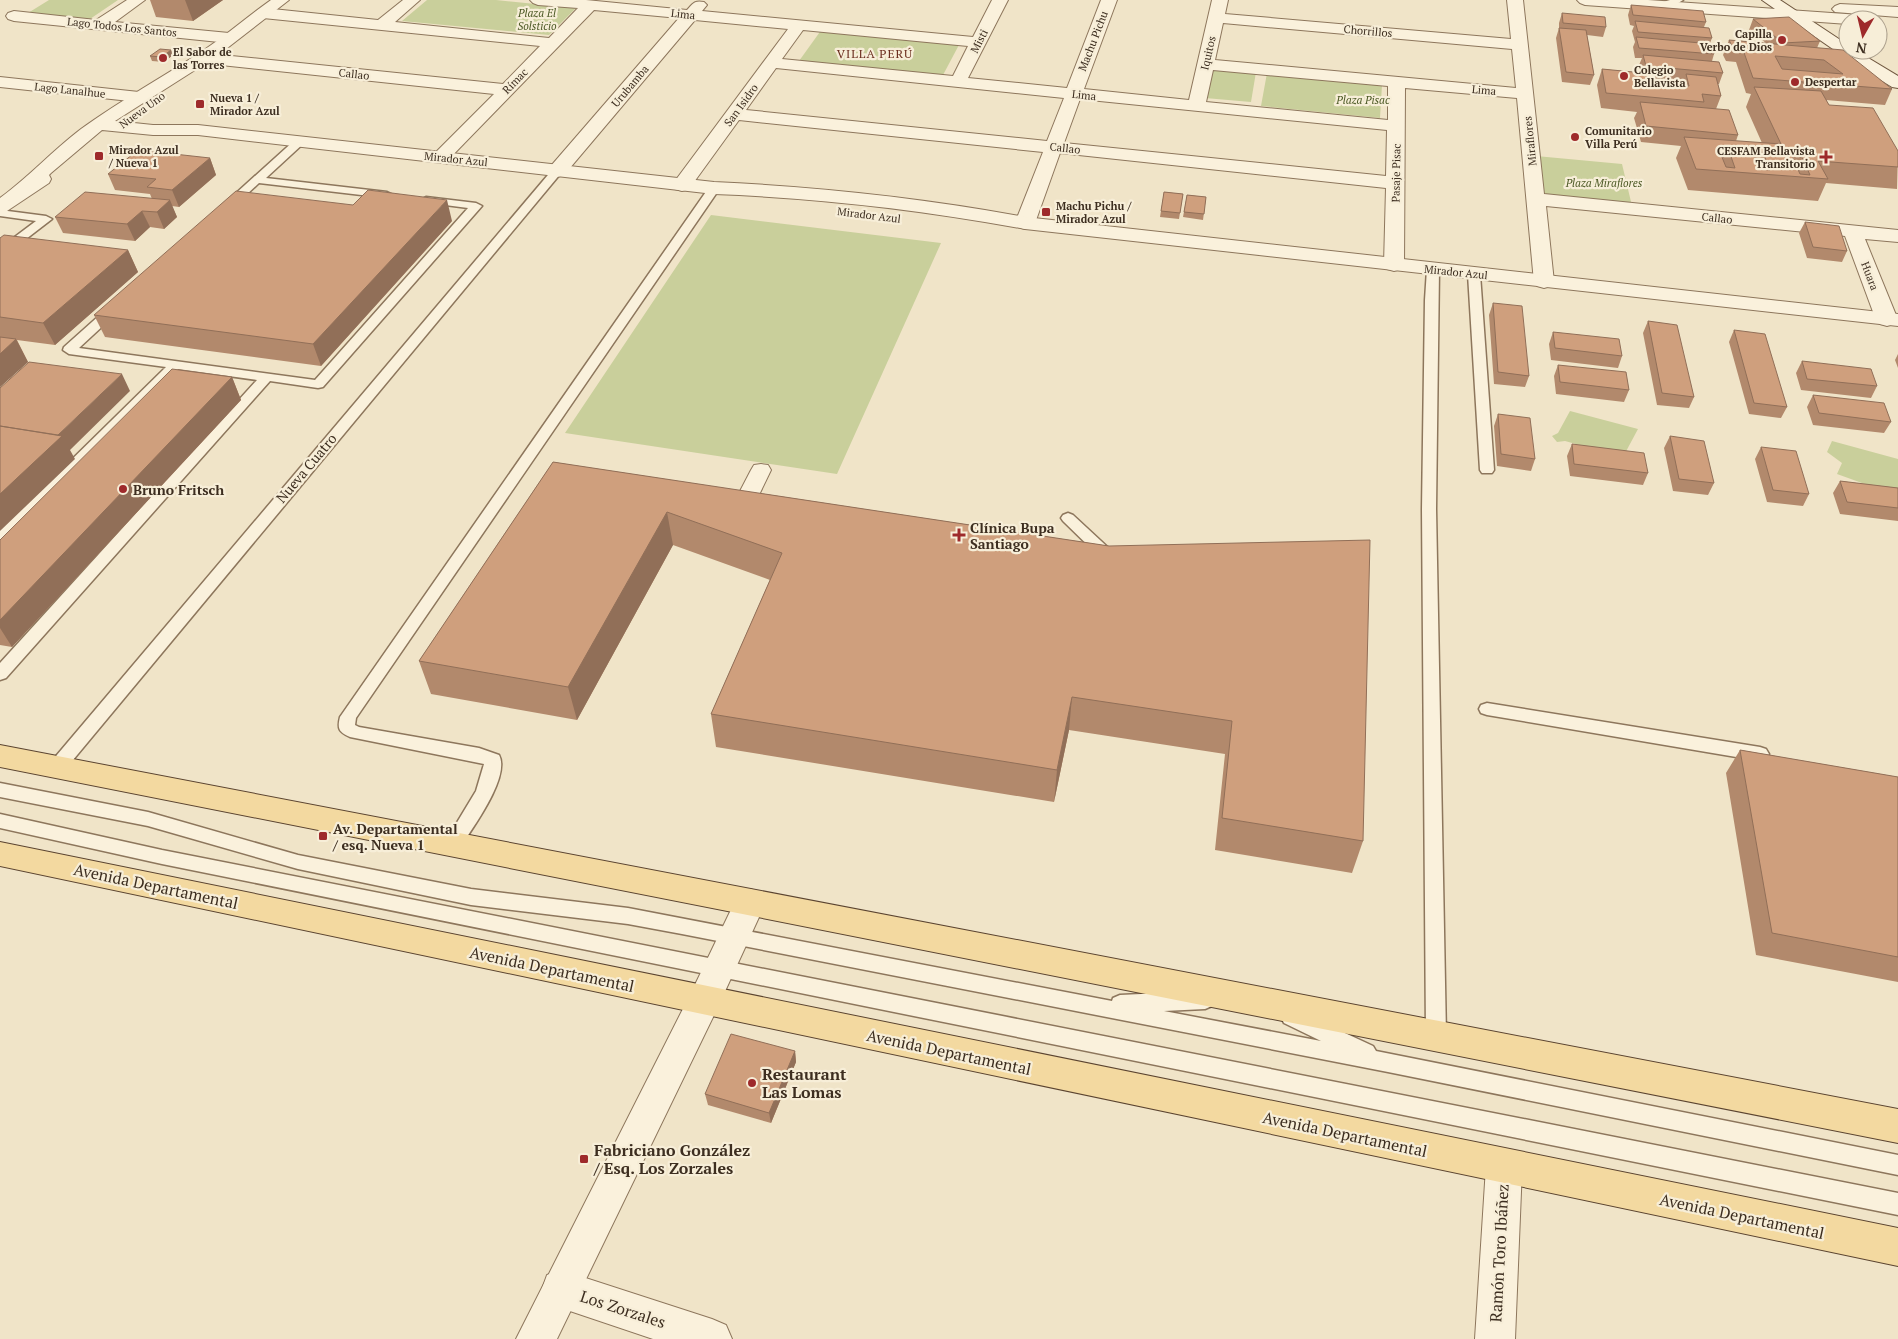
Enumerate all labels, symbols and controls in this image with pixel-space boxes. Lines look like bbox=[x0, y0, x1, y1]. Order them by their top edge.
park label: Plaza El Solsticio bbox=[517, 6, 557, 33]
street label: Lima bbox=[670, 6, 696, 22]
street label: Machu Pichu bbox=[1075, 8, 1111, 73]
north arrow bbox=[1838, 10, 1888, 60]
street label: Lago Todos Los Santos bbox=[66, 14, 178, 40]
street label: Chorrillos bbox=[1343, 22, 1393, 40]
street label: Misti bbox=[967, 27, 991, 55]
place label: Capilla Verbo de Dios bbox=[1700, 27, 1772, 54]
street label: Iquitos bbox=[1197, 34, 1219, 71]
marker: Capilla Verbo de Dios bbox=[1776, 34, 1788, 46]
text: N bbox=[1854, 38, 1868, 59]
place label: El Sabor de las Torres bbox=[173, 45, 232, 72]
district label: VILLA PERÚ bbox=[837, 46, 913, 61]
marker: El Sabor de las Torres bbox=[157, 52, 169, 64]
street label: Urubamba bbox=[608, 62, 652, 110]
place label: Colegio Bellavista bbox=[1634, 63, 1686, 90]
street label: Callao bbox=[338, 65, 370, 83]
street label: Rímac bbox=[499, 65, 531, 97]
marker: Colegio Bellavista bbox=[1618, 70, 1630, 82]
place label: Despertar bbox=[1805, 75, 1857, 89]
marker: Despertar bbox=[1789, 76, 1801, 88]
street label: Lago Lanalhue bbox=[34, 79, 107, 101]
street label: San Isidro bbox=[721, 81, 761, 129]
street label: Lima bbox=[1471, 82, 1497, 98]
street label: Lima bbox=[1071, 87, 1097, 103]
street label: Nueva Uno bbox=[116, 89, 168, 131]
place label: Nueva 1 / Mirador Azul bbox=[210, 91, 280, 118]
park label: Plaza Pisac bbox=[1335, 93, 1390, 107]
marker: Nueva 1 / Mirador Azul bbox=[194, 98, 206, 110]
street label: Miraflores bbox=[1520, 115, 1540, 167]
place label: Comunitario Villa Perú bbox=[1585, 124, 1652, 151]
marker: Comunitario Villa Perú bbox=[1569, 131, 1581, 143]
street label: Callao bbox=[1049, 139, 1081, 157]
place label: Mirador Azul / Nueva 1 bbox=[108, 143, 179, 170]
street label: Pasaje Pisac bbox=[1388, 143, 1404, 203]
place label: CESFAM Bellavista Transitorio bbox=[1717, 144, 1815, 171]
street label: Mirador Azul bbox=[423, 149, 489, 169]
marker: Mirador Azul / Nueva 1 bbox=[93, 150, 105, 162]
marker: CESFAM Bellavista Transitorio bbox=[1819, 150, 1833, 164]
park label: Plaza Miraflores bbox=[1565, 176, 1643, 190]
place label: Machu Pichu / Mirador Azul bbox=[1056, 199, 1132, 226]
street label: Mirador Azul bbox=[836, 204, 902, 226]
marker: Machu Pichu / Mirador Azul bbox=[1040, 206, 1052, 218]
street label: Callao bbox=[1701, 209, 1733, 227]
street label: Huara bbox=[1858, 260, 1882, 293]
street label: Mirador Azul bbox=[1423, 262, 1489, 282]
street label: Nueva Cuatro bbox=[271, 429, 341, 507]
place label: Bruno Fritsch bbox=[133, 480, 224, 499]
marker: Bruno Fritsch bbox=[117, 483, 129, 495]
place label: Clínica Bupa Santiago bbox=[970, 518, 1055, 553]
marker: Clínica Bupa Santiago bbox=[952, 528, 966, 542]
place label: Av. Departamental / esq. Nueva 1 bbox=[332, 819, 458, 854]
marker: Av. Departamental / esq. Nueva 1 bbox=[317, 830, 329, 842]
street label: Avenida Departamental bbox=[72, 858, 240, 914]
street label: Avenida Departamental bbox=[468, 941, 636, 997]
street label: Avenida Departamental bbox=[865, 1024, 1033, 1080]
place label: Restaurant Las Lomas bbox=[762, 1063, 847, 1103]
marker: Restaurant Las Lomas bbox=[746, 1077, 758, 1089]
street label: Avenida Departamental bbox=[1261, 1106, 1429, 1162]
place label: Fabriciano González / Esq. Los Zorzales bbox=[593, 1139, 750, 1179]
marker: Fabriciano González / Esq. Los Zorzales bbox=[578, 1153, 590, 1165]
street label: Ramón Toro Ibáñez bbox=[1484, 1183, 1514, 1323]
street label: Avenida Departamental bbox=[1658, 1188, 1826, 1244]
street label: Los Zorzales bbox=[578, 1285, 669, 1333]

